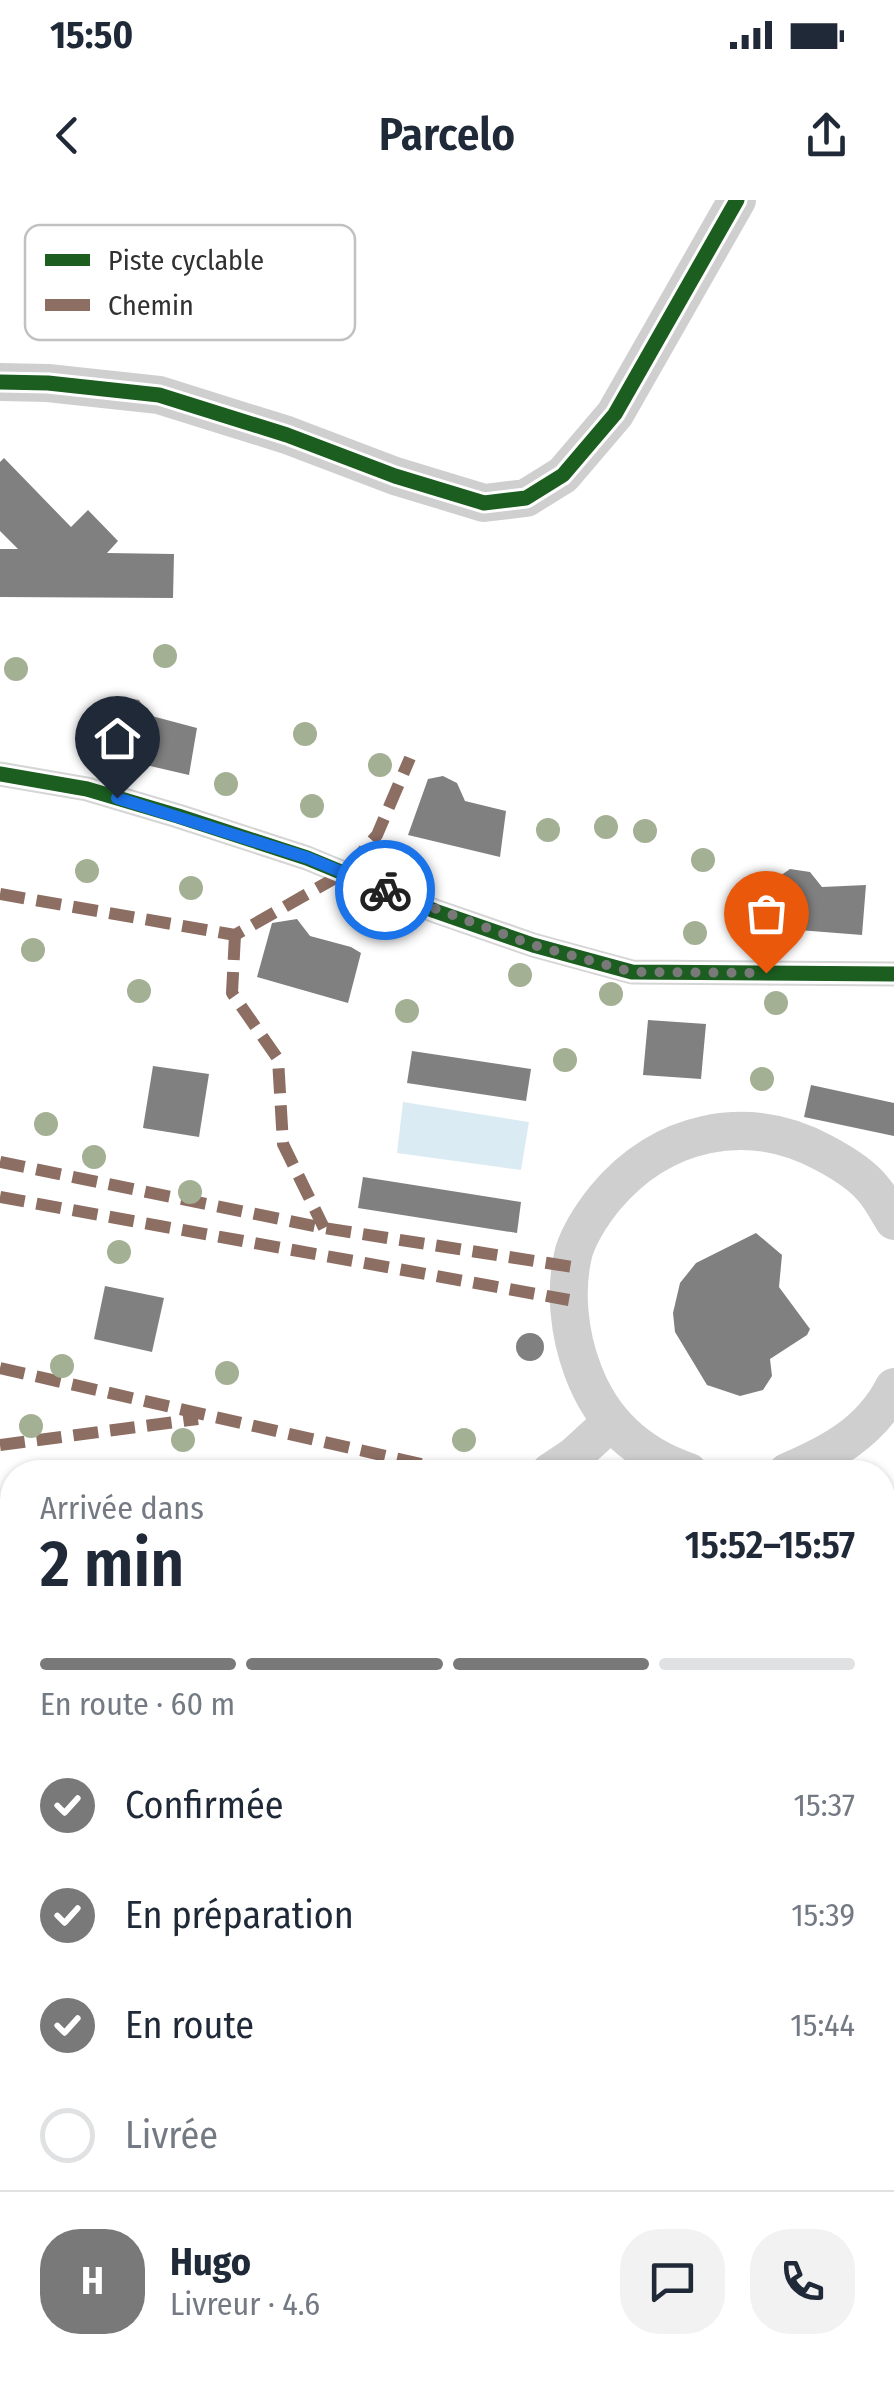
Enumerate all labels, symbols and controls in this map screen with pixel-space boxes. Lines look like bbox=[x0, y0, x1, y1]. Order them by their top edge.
text: 15:50 bbox=[50, 12, 133, 58]
icon: back bbox=[40, 108, 95, 163]
text: Parcelo bbox=[379, 108, 515, 162]
icon: share bbox=[799, 108, 854, 163]
legend bbox=[25, 225, 355, 340]
text: Piste cyclable bbox=[108, 244, 264, 277]
text: Chemin bbox=[108, 289, 194, 322]
pin bbox=[75, 696, 160, 799]
icon: home bbox=[90, 711, 145, 766]
courier bbox=[335, 840, 435, 940]
icon: bike bbox=[358, 863, 413, 918]
pin bbox=[724, 871, 809, 974]
icon: bag bbox=[739, 886, 794, 941]
text: Arrivée dans bbox=[40, 1489, 204, 1527]
text: 15:52–15:57 bbox=[685, 1522, 855, 1568]
text: 2 min bbox=[40, 1525, 184, 1603]
text: En route · 60 m bbox=[40, 1685, 235, 1723]
icon: check bbox=[40, 1778, 95, 1833]
text: Confirmée bbox=[125, 1782, 283, 1828]
text: 15:37 bbox=[794, 1786, 855, 1824]
icon: check bbox=[40, 1888, 95, 1943]
text: En préparation bbox=[125, 1892, 354, 1938]
text: 15:39 bbox=[791, 1896, 855, 1934]
icon: check bbox=[40, 1998, 95, 2053]
text: En route bbox=[125, 2002, 254, 2048]
text: 15:44 bbox=[790, 2006, 855, 2044]
text: Livrée bbox=[125, 2112, 218, 2158]
button: chat bbox=[620, 2229, 725, 2334]
button: phone bbox=[750, 2229, 855, 2334]
text: Hugo bbox=[170, 2239, 251, 2285]
text: H bbox=[81, 2258, 104, 2304]
text: Livreur · 4.6 bbox=[170, 2285, 320, 2323]

